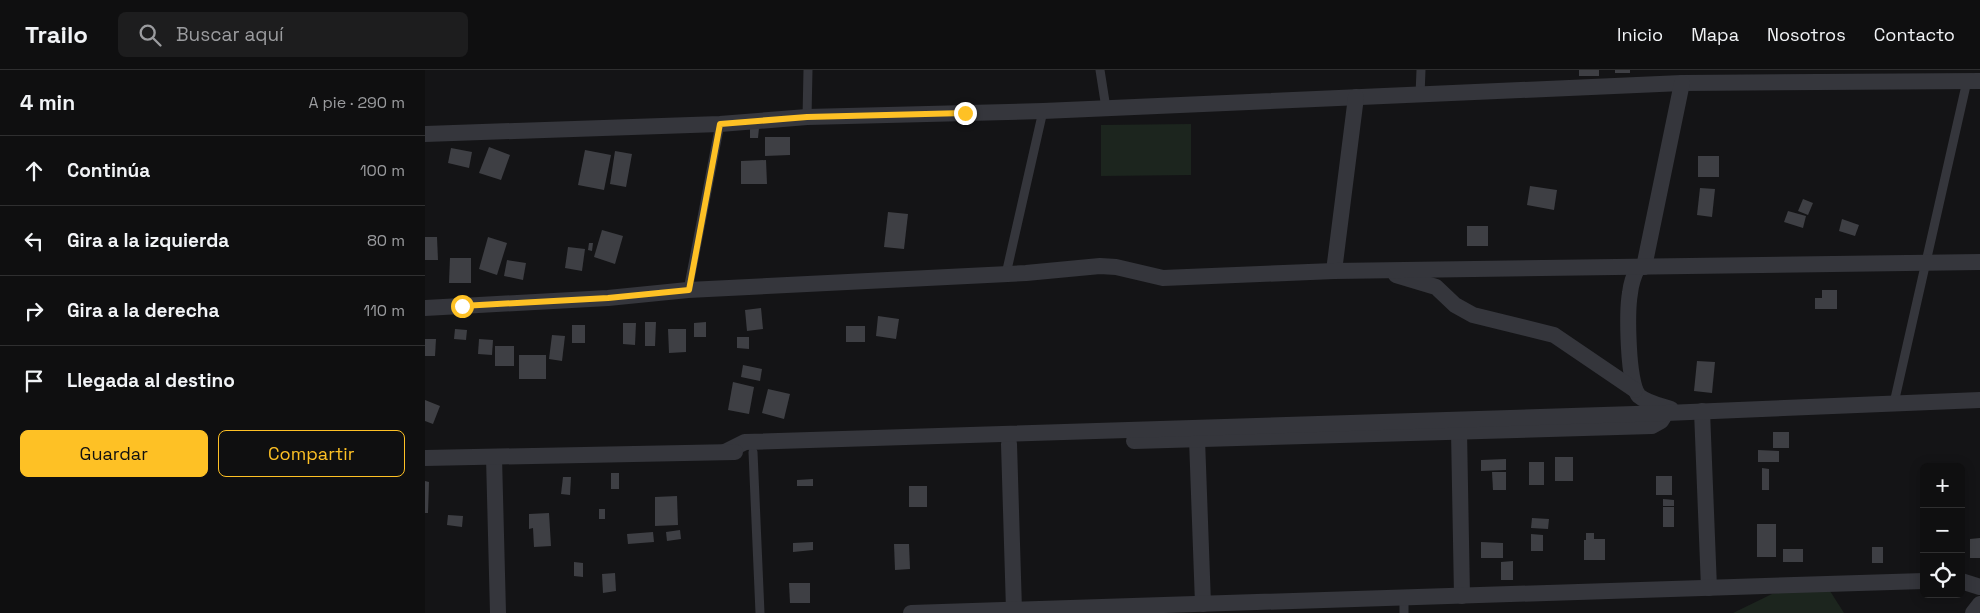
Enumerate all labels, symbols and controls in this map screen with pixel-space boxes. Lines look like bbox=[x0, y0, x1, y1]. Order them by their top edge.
search box bbox=[118, 12, 468, 57]
text: Trailo bbox=[25, 19, 88, 50]
icon: search bbox=[136, 21, 164, 49]
text: Buscar aquí bbox=[176, 22, 284, 47]
text: Inicio bbox=[1617, 23, 1663, 46]
text: Mapa bbox=[1691, 23, 1739, 46]
text: Nosotros bbox=[1767, 23, 1846, 46]
text: Contacto bbox=[1874, 23, 1955, 46]
text: 4 min bbox=[20, 89, 75, 116]
text: A pie · 290 m bbox=[309, 92, 405, 113]
route end bbox=[954, 102, 977, 125]
icon: ahead bbox=[20, 157, 48, 185]
text: Continúa bbox=[67, 158, 150, 183]
text: 100 m bbox=[360, 160, 405, 181]
icon: left bbox=[20, 227, 48, 255]
text: Gira a la izquierda bbox=[67, 228, 229, 253]
text: 80 m bbox=[367, 230, 405, 251]
route start bbox=[451, 295, 474, 318]
icon: right bbox=[20, 297, 48, 325]
text: Gira a la derecha bbox=[67, 298, 219, 323]
text: 110 m bbox=[363, 300, 405, 321]
icon: arrive bbox=[20, 367, 48, 395]
text: Llegada al destino bbox=[67, 368, 235, 393]
button: Guardar bbox=[20, 430, 208, 477]
button: Compartir bbox=[218, 430, 405, 477]
map controls bbox=[1920, 463, 1965, 598]
button: + bbox=[1920, 463, 1965, 508]
button: − bbox=[1920, 508, 1965, 553]
button: locate bbox=[1920, 553, 1965, 598]

